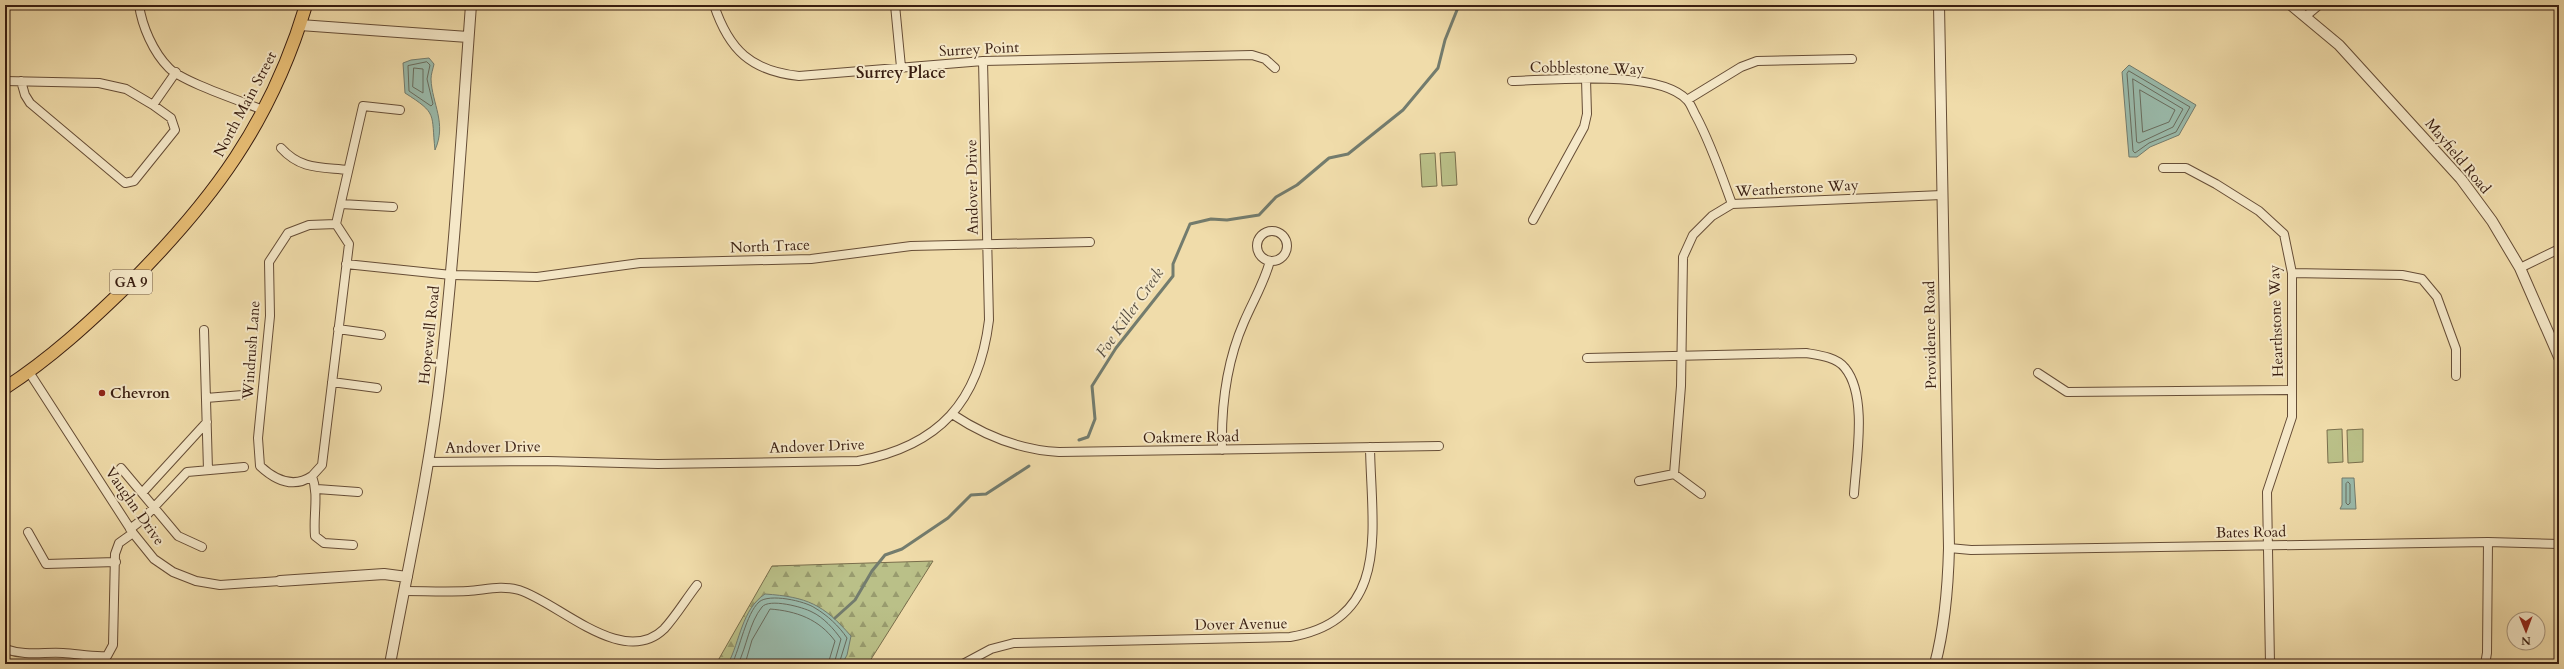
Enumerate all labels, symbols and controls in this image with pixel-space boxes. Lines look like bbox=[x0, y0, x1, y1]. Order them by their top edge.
street label: Surrey Point bbox=[939, 37, 1020, 61]
street label: North Main Street bbox=[209, 47, 281, 160]
street label: Cobblestone Way bbox=[1530, 57, 1644, 79]
district label: Surrey Place bbox=[856, 62, 946, 84]
street label: Mayfield Road bbox=[2421, 114, 2495, 198]
street label: Andover Drive bbox=[961, 139, 983, 235]
street label: Weatherstone Way bbox=[1734, 175, 1859, 201]
street label: North Trace bbox=[730, 235, 811, 257]
water label: Foe Killer Creek bbox=[1091, 263, 1169, 362]
street label: Hearthstone Way bbox=[2264, 264, 2288, 378]
road number: GA 9 bbox=[110, 270, 152, 294]
street label: Providence Road bbox=[1919, 281, 1941, 389]
street label: Hopewell Road bbox=[414, 285, 444, 385]
street label: Windrush Lane bbox=[237, 300, 264, 401]
place label: Chevron bbox=[110, 383, 170, 403]
marker: Chevron bbox=[97, 388, 107, 398]
street label: Oakmere Road bbox=[1143, 426, 1239, 448]
street label: Andover Drive bbox=[769, 434, 865, 458]
street label: Andover Drive bbox=[445, 436, 541, 458]
street label: Vaughn Drive bbox=[101, 463, 169, 549]
street label: Bates Road bbox=[2216, 521, 2286, 543]
north arrow bbox=[2506, 611, 2546, 651]
street label: Dover Avenue bbox=[1194, 613, 1288, 635]
text: N bbox=[2521, 633, 2531, 648]

